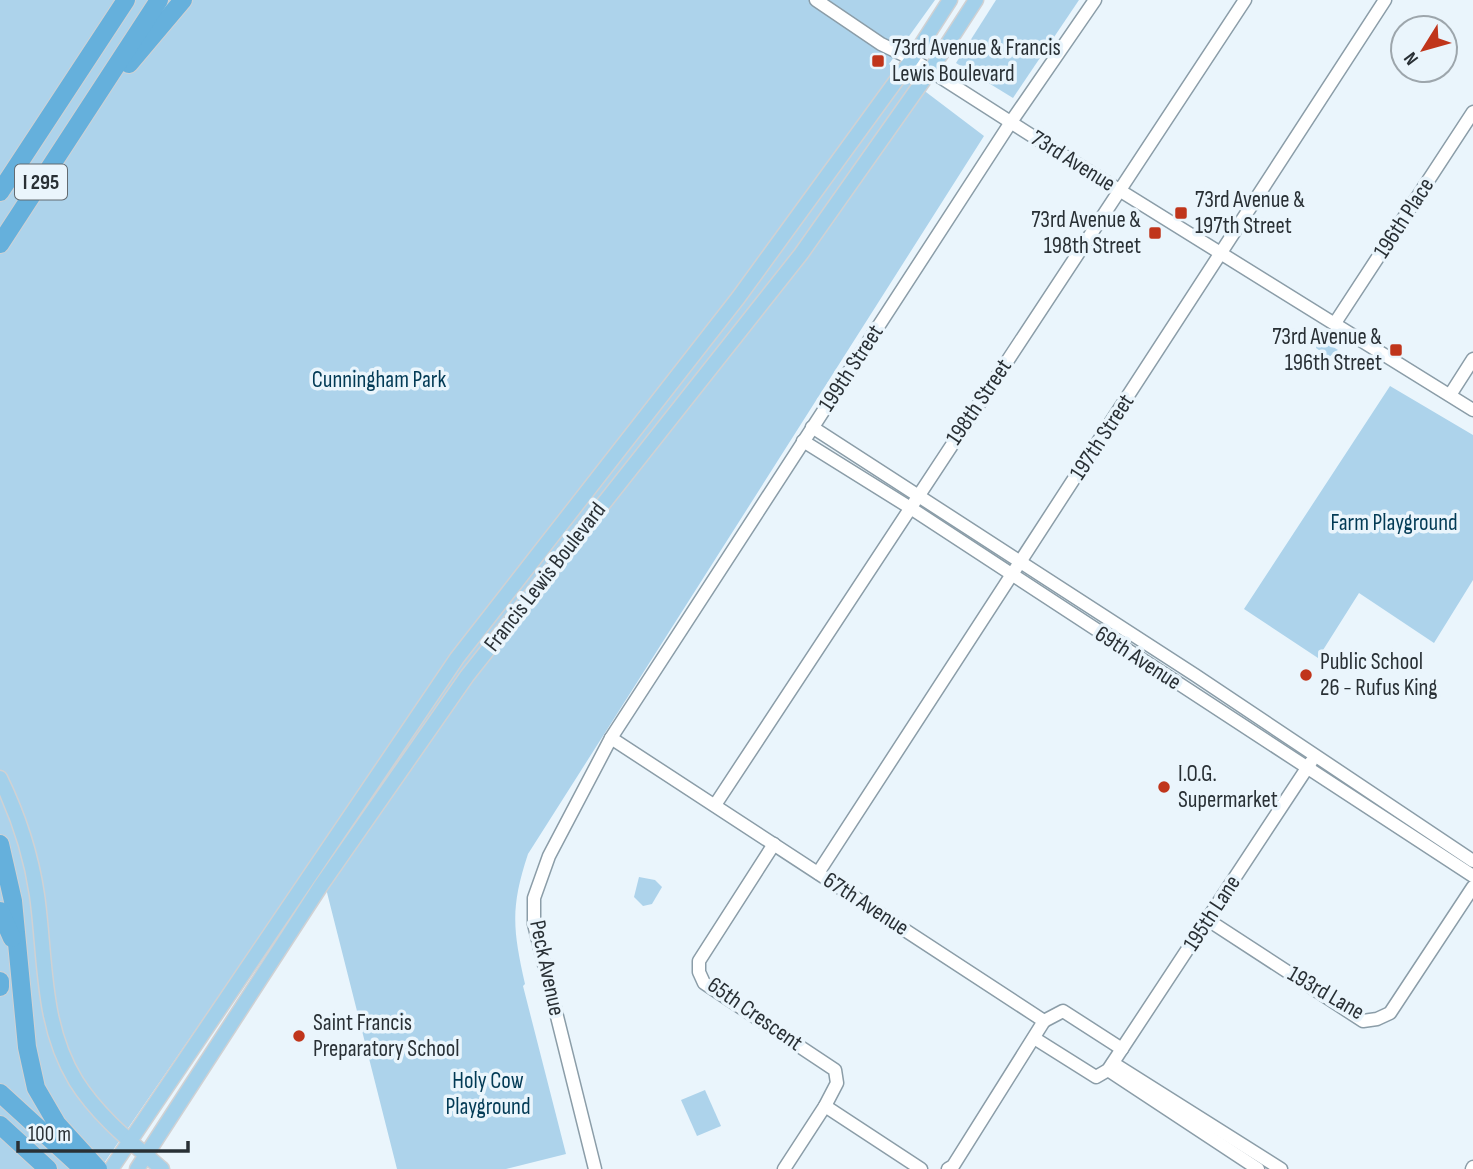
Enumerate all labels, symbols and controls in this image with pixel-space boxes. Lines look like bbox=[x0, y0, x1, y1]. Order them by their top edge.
north arrow bbox=[1389, 14, 1459, 84]
place label: 73rd Avenue & Francis Lewis Boulevard bbox=[892, 34, 1061, 88]
text: N bbox=[1399, 47, 1424, 69]
marker: 73rd Avenue & Francis Lewis Boulevard bbox=[870, 53, 886, 69]
street label: 73rd Avenue bbox=[1025, 124, 1121, 198]
road number: I 295 bbox=[15, 164, 67, 200]
street label: 196th Place bbox=[1368, 173, 1440, 263]
place label: 73rd Avenue & 197th Street bbox=[1195, 186, 1305, 240]
marker: 73rd Avenue & 197th Street bbox=[1173, 205, 1189, 221]
place label: 73rd Avenue & 198th Street bbox=[1031, 206, 1141, 260]
marker: 73rd Avenue & 198th Street bbox=[1147, 225, 1163, 241]
street label: 199th Street bbox=[813, 319, 889, 417]
place label: 73rd Avenue & 196th Street bbox=[1272, 323, 1382, 377]
marker: 73rd Avenue & 196th Street bbox=[1388, 342, 1404, 358]
street label: 198th Street bbox=[940, 354, 1018, 450]
park label: Cunningham Park bbox=[312, 366, 446, 394]
street label: 197th Street bbox=[1064, 389, 1140, 485]
street label: Francis Lewis Boulevard bbox=[478, 497, 612, 657]
park label: Farm Playground bbox=[1330, 509, 1458, 537]
street label: 69th Avenue bbox=[1090, 620, 1186, 696]
place label: Public School 26 - Rufus King bbox=[1320, 648, 1438, 702]
marker: Public School 26 - Rufus King bbox=[1298, 667, 1314, 683]
place label: I.O.G. Supermarket bbox=[1178, 760, 1278, 814]
marker: I.O.G. Supermarket bbox=[1156, 779, 1172, 795]
street label: 67th Avenue bbox=[818, 866, 914, 942]
street label: 195th Lane bbox=[1177, 870, 1247, 956]
street label: Peck Avenue bbox=[523, 918, 571, 1018]
street label: 193rd Lane bbox=[1283, 960, 1369, 1026]
street label: 65th Crescent bbox=[702, 971, 808, 1057]
place label: Saint Francis Preparatory School bbox=[313, 1009, 460, 1063]
marker: Saint Francis Preparatory School bbox=[291, 1028, 307, 1044]
park label: Holy Cow Playground bbox=[446, 1067, 531, 1121]
scale bar bbox=[18, 1110, 187, 1154]
text: 100 m bbox=[28, 1122, 71, 1147]

